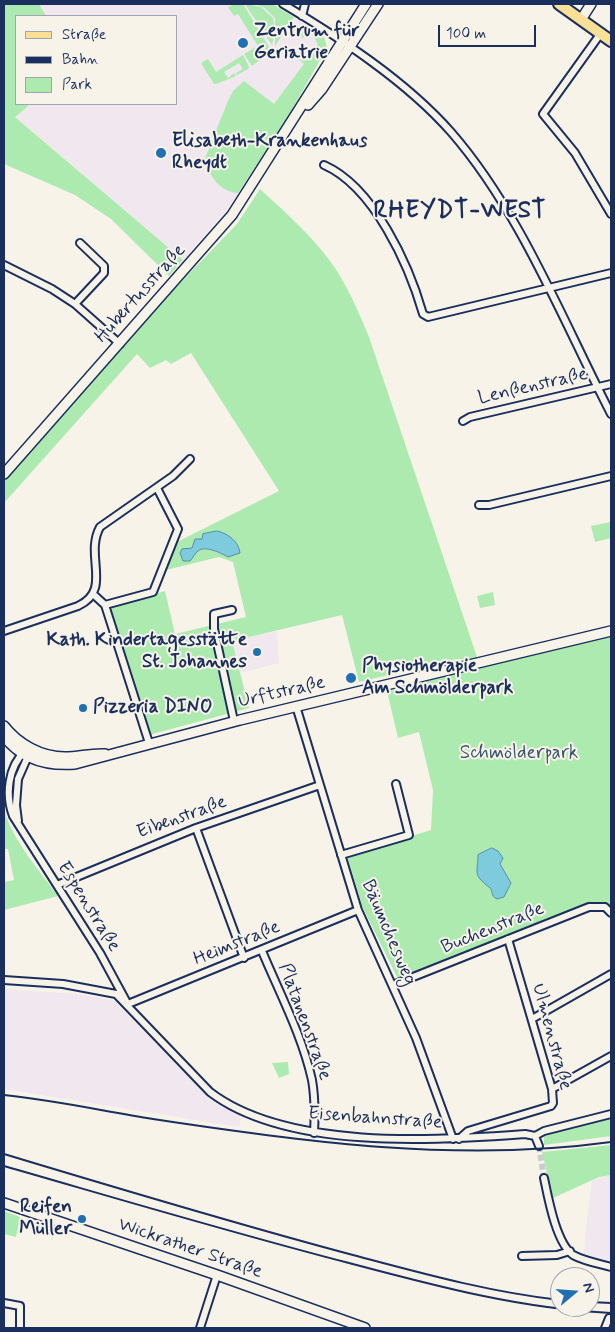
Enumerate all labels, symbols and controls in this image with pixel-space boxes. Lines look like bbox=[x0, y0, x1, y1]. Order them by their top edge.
legend bbox=[15, 15, 178, 105]
scale bar bbox=[440, 15, 538, 47]
place label: Zentrum für Geriatrie bbox=[254, 21, 359, 65]
text: 100 m bbox=[446, 24, 486, 44]
text: Straße bbox=[62, 25, 106, 45]
marker: Zentrum für Geriatrie bbox=[236, 36, 250, 50]
text: Bahn bbox=[62, 50, 99, 70]
text: Park bbox=[62, 75, 92, 95]
place label: Elisabeth-Krankenhaus Rheydt bbox=[172, 131, 367, 175]
marker: Elisabeth-Krankenhaus Rheydt bbox=[154, 146, 168, 160]
district label: RHEYDT-WEST bbox=[372, 198, 548, 226]
street label: Hubertusstraße bbox=[91, 240, 191, 348]
street label: Lenßenstraße bbox=[476, 363, 590, 411]
place label: Kath. Kindertagesstätte St. Johannes bbox=[46, 630, 247, 674]
marker: Kath. Kindertagesstätte St. Johannes bbox=[251, 646, 263, 658]
place label: Physiotherapie Am Schmölderpark bbox=[362, 656, 513, 700]
marker: Physiotherapie Am Schmölderpark bbox=[344, 671, 358, 685]
street label: Urftstraße bbox=[236, 672, 328, 714]
place label: Pizzeria DINO bbox=[93, 697, 212, 719]
marker: Pizzeria DINO bbox=[77, 702, 89, 714]
park label: Schmölderpark bbox=[460, 743, 578, 765]
street label: Eibenstraße bbox=[134, 791, 230, 845]
street label: Espenstraße bbox=[51, 858, 125, 956]
street label: Bäumchesweg bbox=[356, 877, 420, 989]
street label: Buchenstraße bbox=[438, 898, 548, 960]
street label: Heimstraße bbox=[190, 916, 284, 972]
street label: Platanenstraße bbox=[272, 960, 336, 1084]
street label: Ulmenstraße bbox=[526, 981, 576, 1093]
street label: Eisenbahnstraße bbox=[307, 1103, 443, 1135]
place label: Reifen Müller bbox=[19, 1197, 72, 1241]
marker: Reifen Müller bbox=[76, 1213, 88, 1225]
street label: Wickrather Straße bbox=[115, 1214, 265, 1284]
north arrow bbox=[550, 1267, 600, 1317]
text: N bbox=[578, 1280, 598, 1295]

